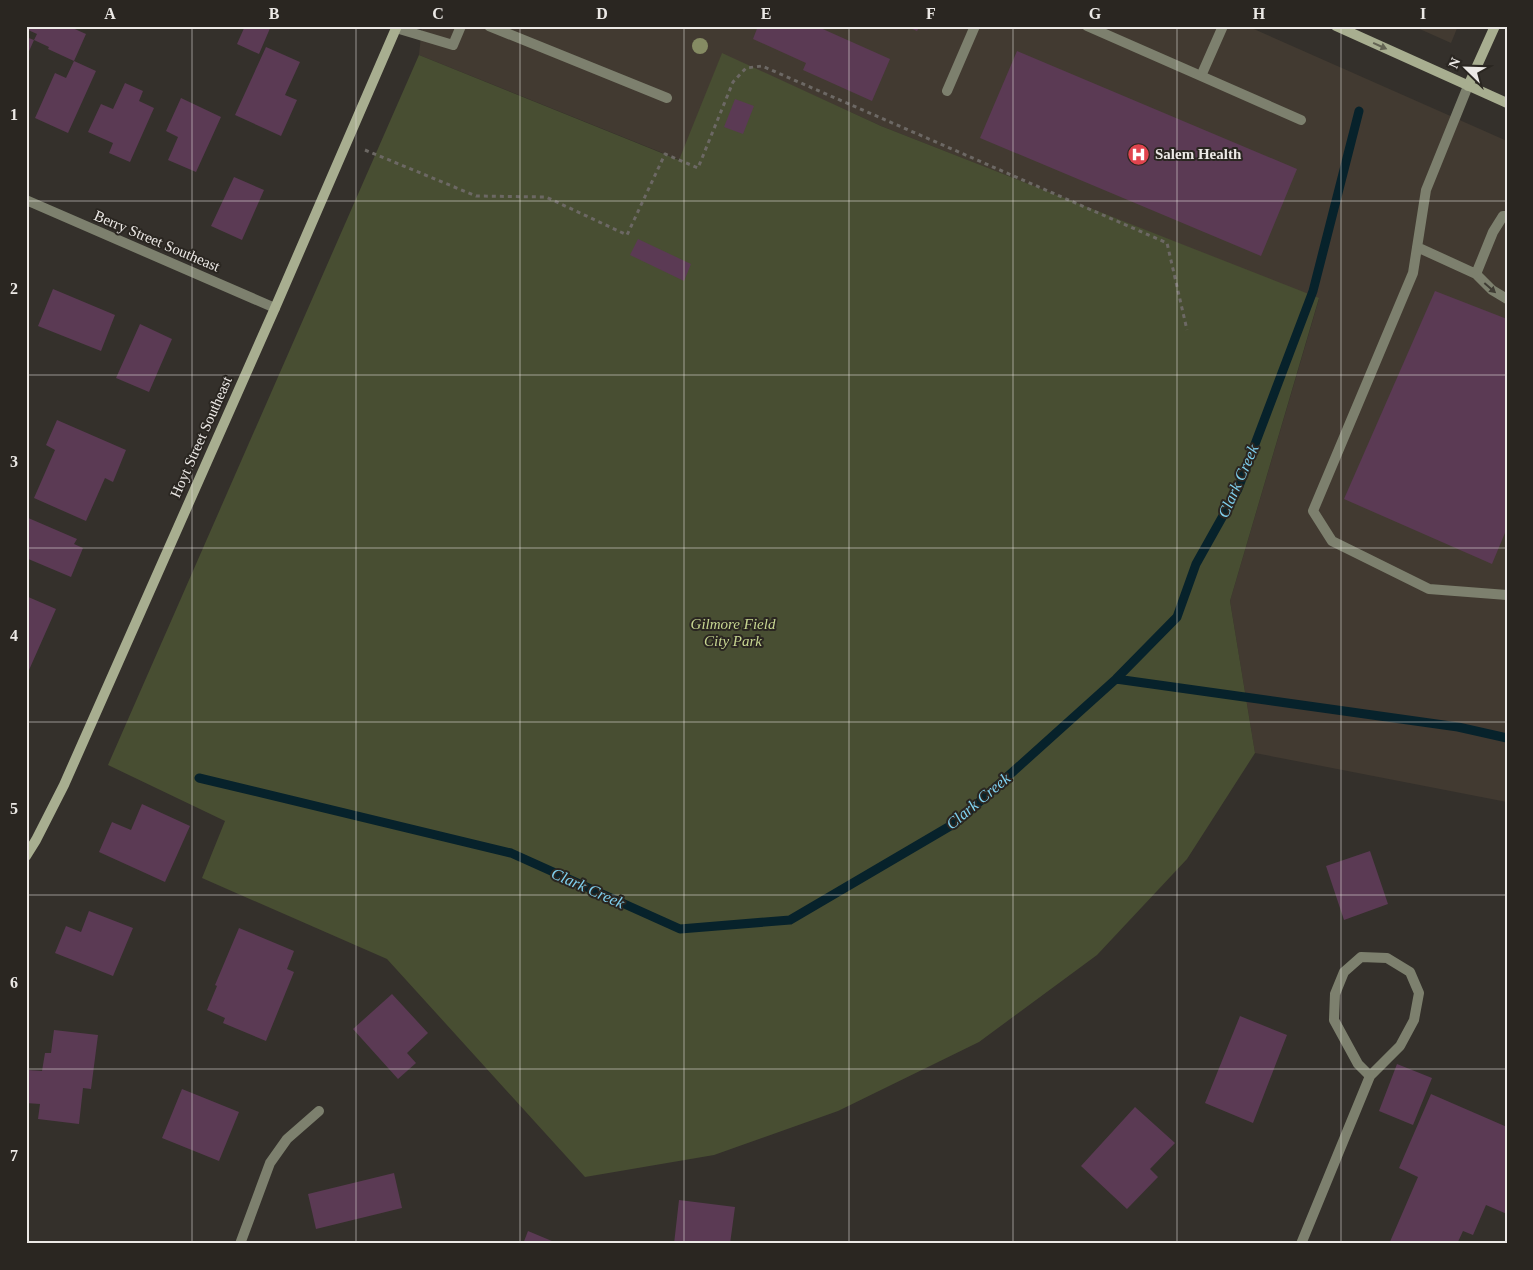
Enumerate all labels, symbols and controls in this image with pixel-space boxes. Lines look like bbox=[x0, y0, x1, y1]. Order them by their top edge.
text: A bbox=[104, 5, 116, 22]
text: B bbox=[269, 5, 280, 22]
text: C bbox=[432, 5, 444, 22]
text: D bbox=[596, 5, 608, 22]
text: E bbox=[761, 5, 771, 22]
text: F bbox=[926, 5, 936, 22]
text: G bbox=[1089, 5, 1102, 22]
text: H bbox=[1253, 5, 1266, 22]
text: I bbox=[1420, 5, 1426, 22]
north arrow bbox=[1440, 42, 1490, 92]
one-way arrow bbox=[1373, 43, 1387, 51]
text: N bbox=[1446, 56, 1463, 71]
text: 1 bbox=[10, 106, 18, 123]
hospital icon: Salem Health bbox=[1127, 142, 1151, 166]
place label: Salem Health bbox=[1155, 146, 1242, 162]
street label: Berry Street Southeast bbox=[92, 207, 223, 275]
text: 2 bbox=[10, 280, 18, 297]
one-way arrow bbox=[1484, 282, 1497, 293]
street label: Hoyt Street Southeast bbox=[167, 373, 235, 500]
water label: Clark Creek bbox=[1214, 441, 1262, 520]
text: 3 bbox=[10, 453, 18, 470]
park label: Gilmore Field City Park bbox=[691, 616, 776, 649]
text: 4 bbox=[10, 627, 18, 644]
water label: Clark Creek bbox=[943, 769, 1014, 833]
text: 5 bbox=[10, 800, 18, 817]
water label: Clark Creek bbox=[549, 864, 628, 912]
text: 6 bbox=[10, 974, 18, 991]
text: 7 bbox=[10, 1147, 18, 1164]

